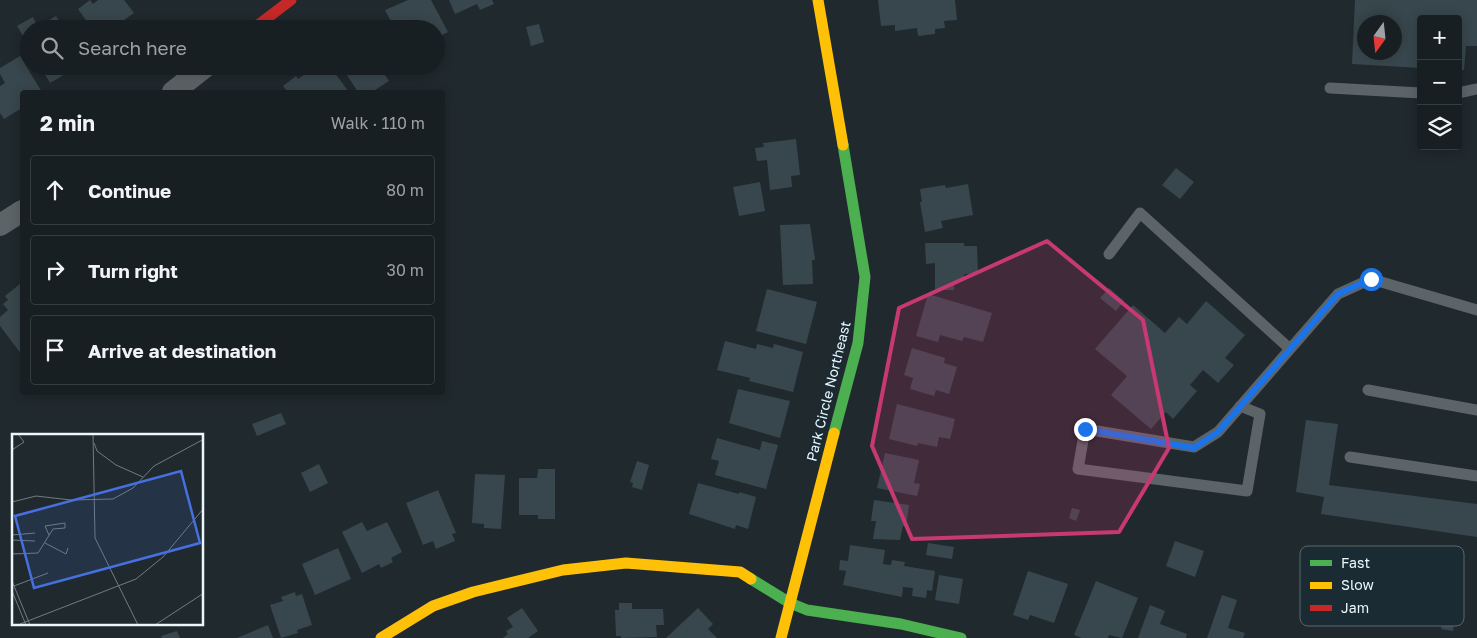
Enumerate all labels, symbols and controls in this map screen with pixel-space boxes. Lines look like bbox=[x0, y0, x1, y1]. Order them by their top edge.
north arrow bbox=[1357, 15, 1402, 60]
map controls bbox=[1417, 15, 1462, 150]
button: + bbox=[1417, 15, 1462, 60]
search box bbox=[20, 20, 445, 75]
icon: search bbox=[38, 34, 66, 62]
text: Search here bbox=[78, 36, 187, 59]
button: − bbox=[1417, 60, 1462, 105]
button: layers bbox=[1417, 105, 1462, 150]
text: 2 min bbox=[40, 110, 95, 136]
text: Walk · 110 m bbox=[331, 113, 425, 133]
icon: ahead bbox=[41, 176, 69, 204]
text: Continue bbox=[88, 179, 171, 202]
text: 80 m bbox=[386, 180, 424, 200]
icon: right bbox=[41, 256, 69, 284]
text: Turn right bbox=[88, 259, 178, 282]
text: 30 m bbox=[387, 260, 424, 280]
route start bbox=[1360, 268, 1383, 291]
street label: Park Circle Northeast bbox=[802, 319, 854, 463]
icon: arrive bbox=[41, 336, 69, 364]
text: Arrive at destination bbox=[88, 339, 276, 362]
route end bbox=[1074, 418, 1097, 441]
inset map bbox=[12, 434, 204, 626]
legend bbox=[1300, 546, 1464, 626]
text: Fast bbox=[1341, 554, 1370, 571]
text: Slow bbox=[1341, 576, 1374, 593]
text: Jam bbox=[1341, 599, 1369, 616]

